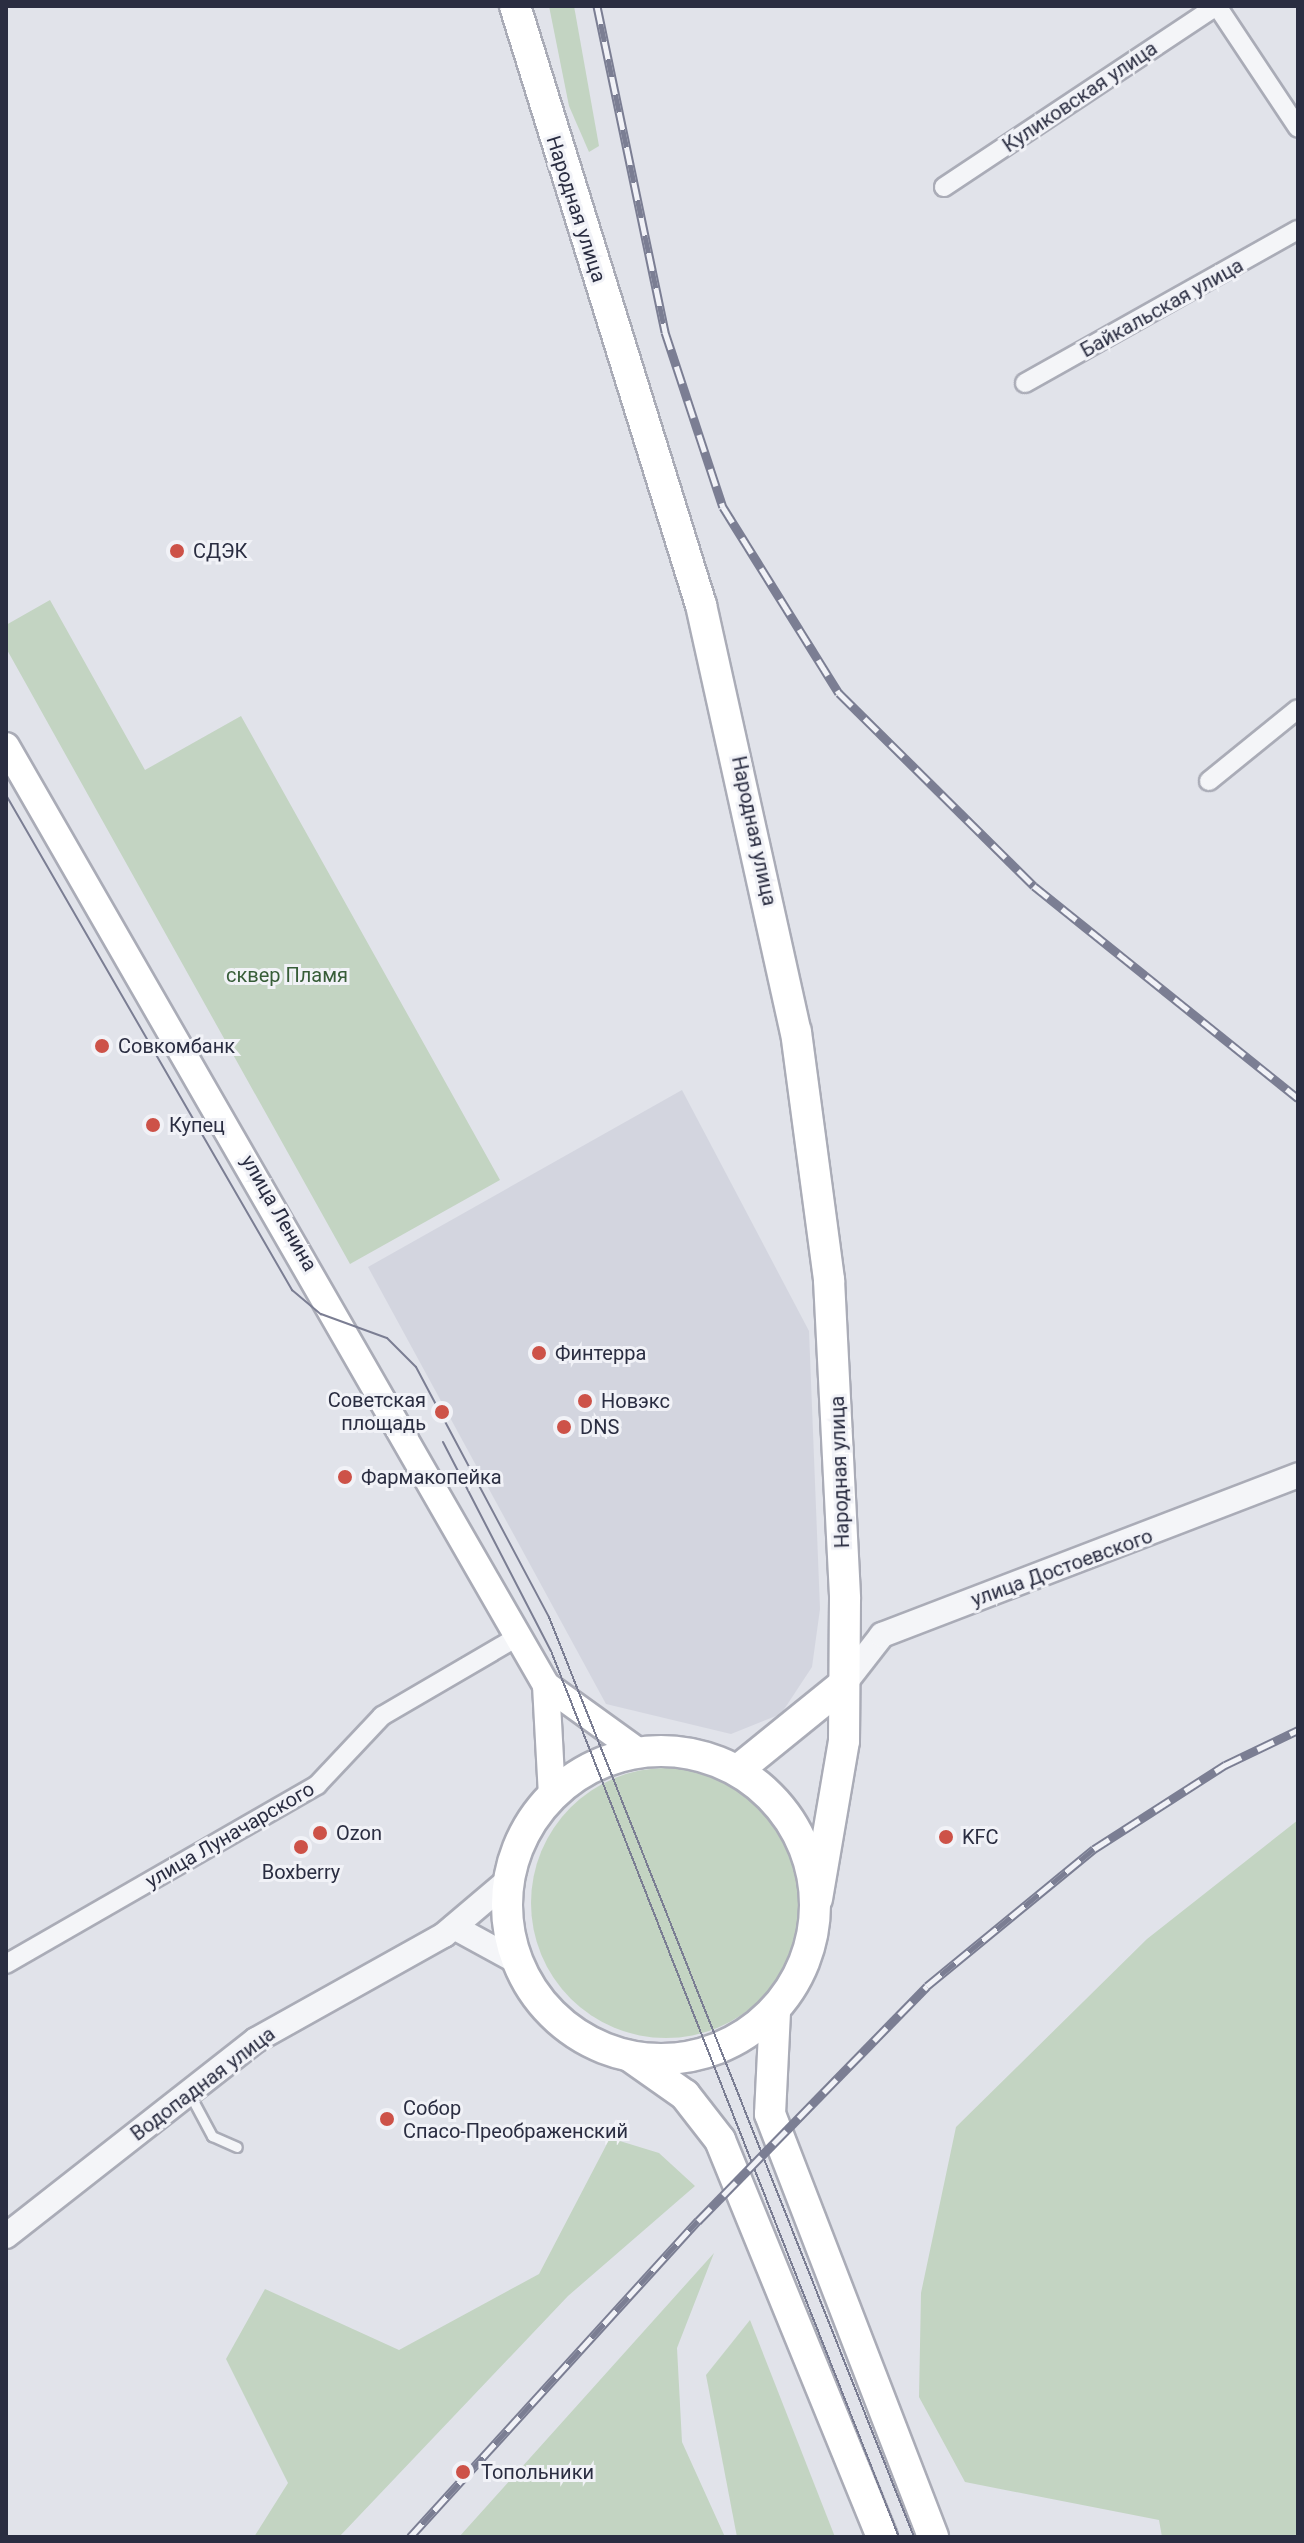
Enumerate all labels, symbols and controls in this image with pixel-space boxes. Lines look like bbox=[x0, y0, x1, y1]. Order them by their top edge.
street label: Куликовская улица bbox=[998, 36, 1162, 158]
street label: Народная улица bbox=[541, 133, 611, 285]
street label: Байкальская улица bbox=[1077, 253, 1247, 363]
place label: СДЭК bbox=[193, 539, 247, 563]
marker: СДЭК bbox=[168, 542, 186, 560]
street label: Народная улица bbox=[726, 754, 782, 908]
park label: сквер Пламя bbox=[226, 963, 348, 987]
place label: Совкомбанк bbox=[118, 1034, 235, 1058]
marker: Совкомбанк bbox=[93, 1037, 111, 1055]
place label: Купец bbox=[169, 1113, 225, 1137]
marker: Купец bbox=[144, 1116, 162, 1134]
street label: улица Ленина bbox=[236, 1151, 322, 1275]
place label: Финтерра bbox=[555, 1341, 646, 1365]
marker: Финтерра bbox=[530, 1344, 548, 1362]
place label: Советская площадь bbox=[328, 1388, 426, 1435]
place label: Новэкс bbox=[601, 1389, 670, 1413]
marker: Новэкс bbox=[576, 1392, 594, 1410]
street label: Народная улица bbox=[825, 1395, 855, 1549]
marker: Советская площадь bbox=[433, 1403, 451, 1421]
place label: DNS bbox=[580, 1415, 619, 1439]
marker: DNS bbox=[555, 1418, 573, 1436]
place label: Фармакопейка bbox=[361, 1465, 502, 1489]
marker: Фармакопейка bbox=[336, 1468, 354, 1486]
street label: улица Достоевского bbox=[968, 1524, 1156, 1612]
street label: улица Луначарского bbox=[141, 1777, 319, 1893]
place label: Ozon bbox=[336, 1821, 382, 1845]
marker: Ozon bbox=[311, 1824, 329, 1842]
place label: KFC bbox=[962, 1825, 999, 1849]
marker: KFC bbox=[937, 1828, 955, 1846]
marker: Boxberry bbox=[292, 1838, 310, 1856]
place label: Boxberry bbox=[262, 1860, 340, 1884]
street label: Водопадная улица bbox=[126, 2022, 280, 2146]
place label: Собор Спасо-Преображенский bbox=[403, 2096, 628, 2143]
marker: Собор Спасо-Преображенский bbox=[378, 2110, 396, 2128]
place label: Топольники bbox=[481, 2460, 594, 2484]
marker: Топольники bbox=[452, 2461, 474, 2483]

